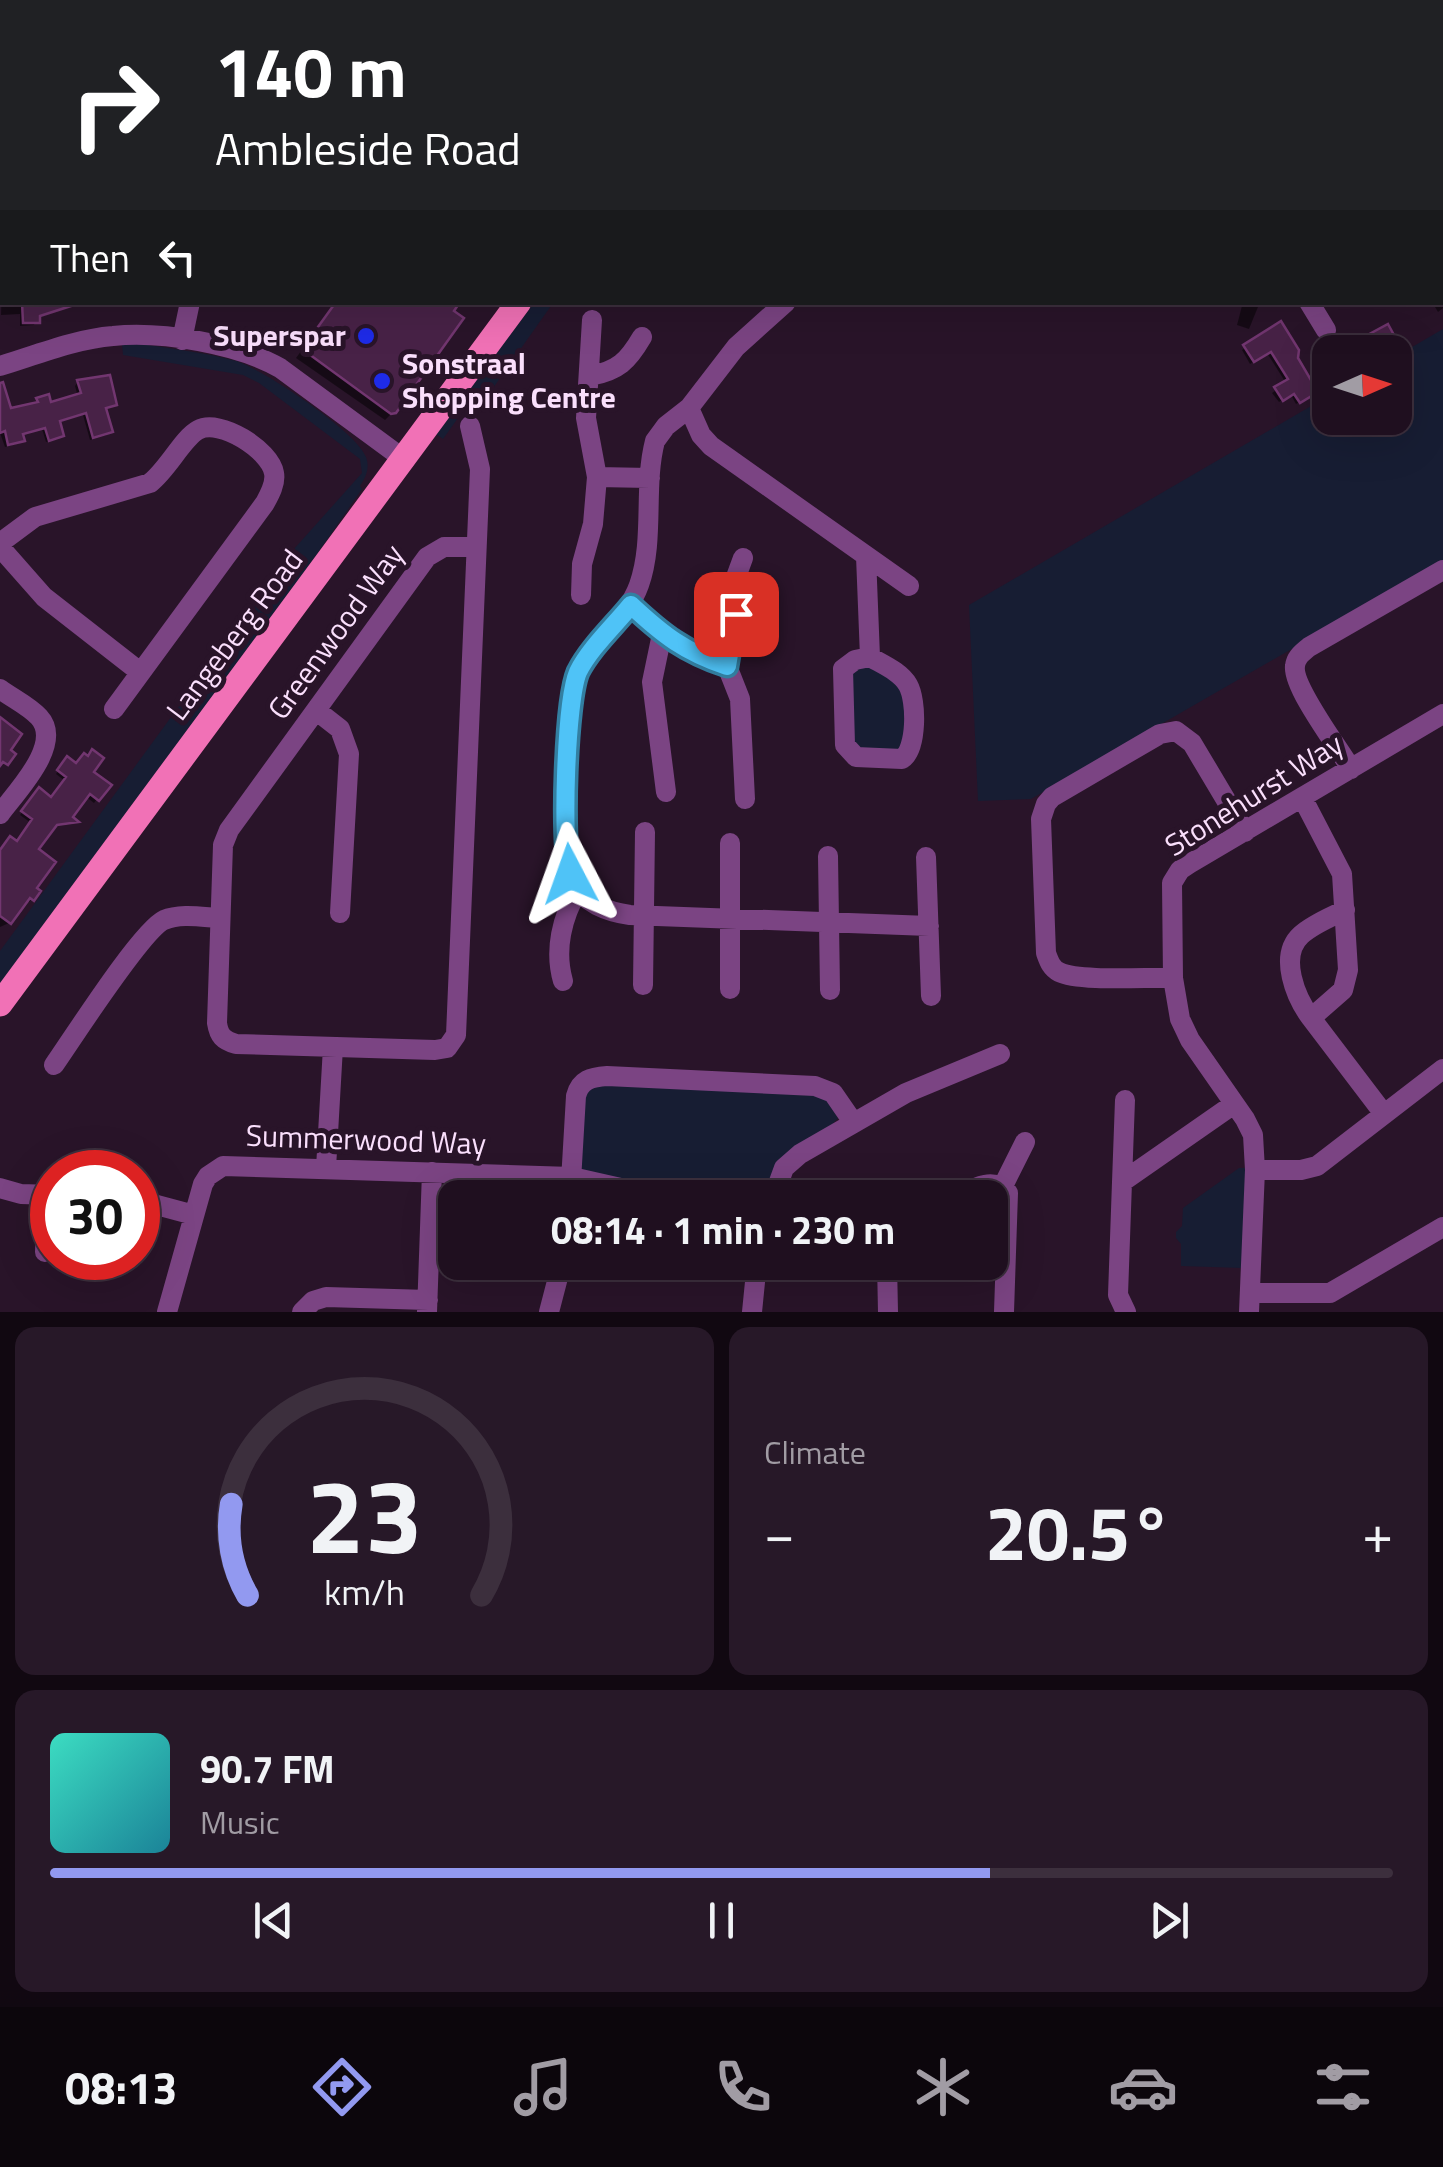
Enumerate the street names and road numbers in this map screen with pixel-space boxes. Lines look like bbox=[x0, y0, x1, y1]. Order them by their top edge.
street label: Greenwood Way bbox=[256, 534, 415, 729]
street label: Langeberg Road bbox=[154, 539, 314, 730]
street label: Stonehurst Way bbox=[1155, 721, 1352, 867]
street label: Summerwood Way bbox=[245, 1112, 487, 1166]

